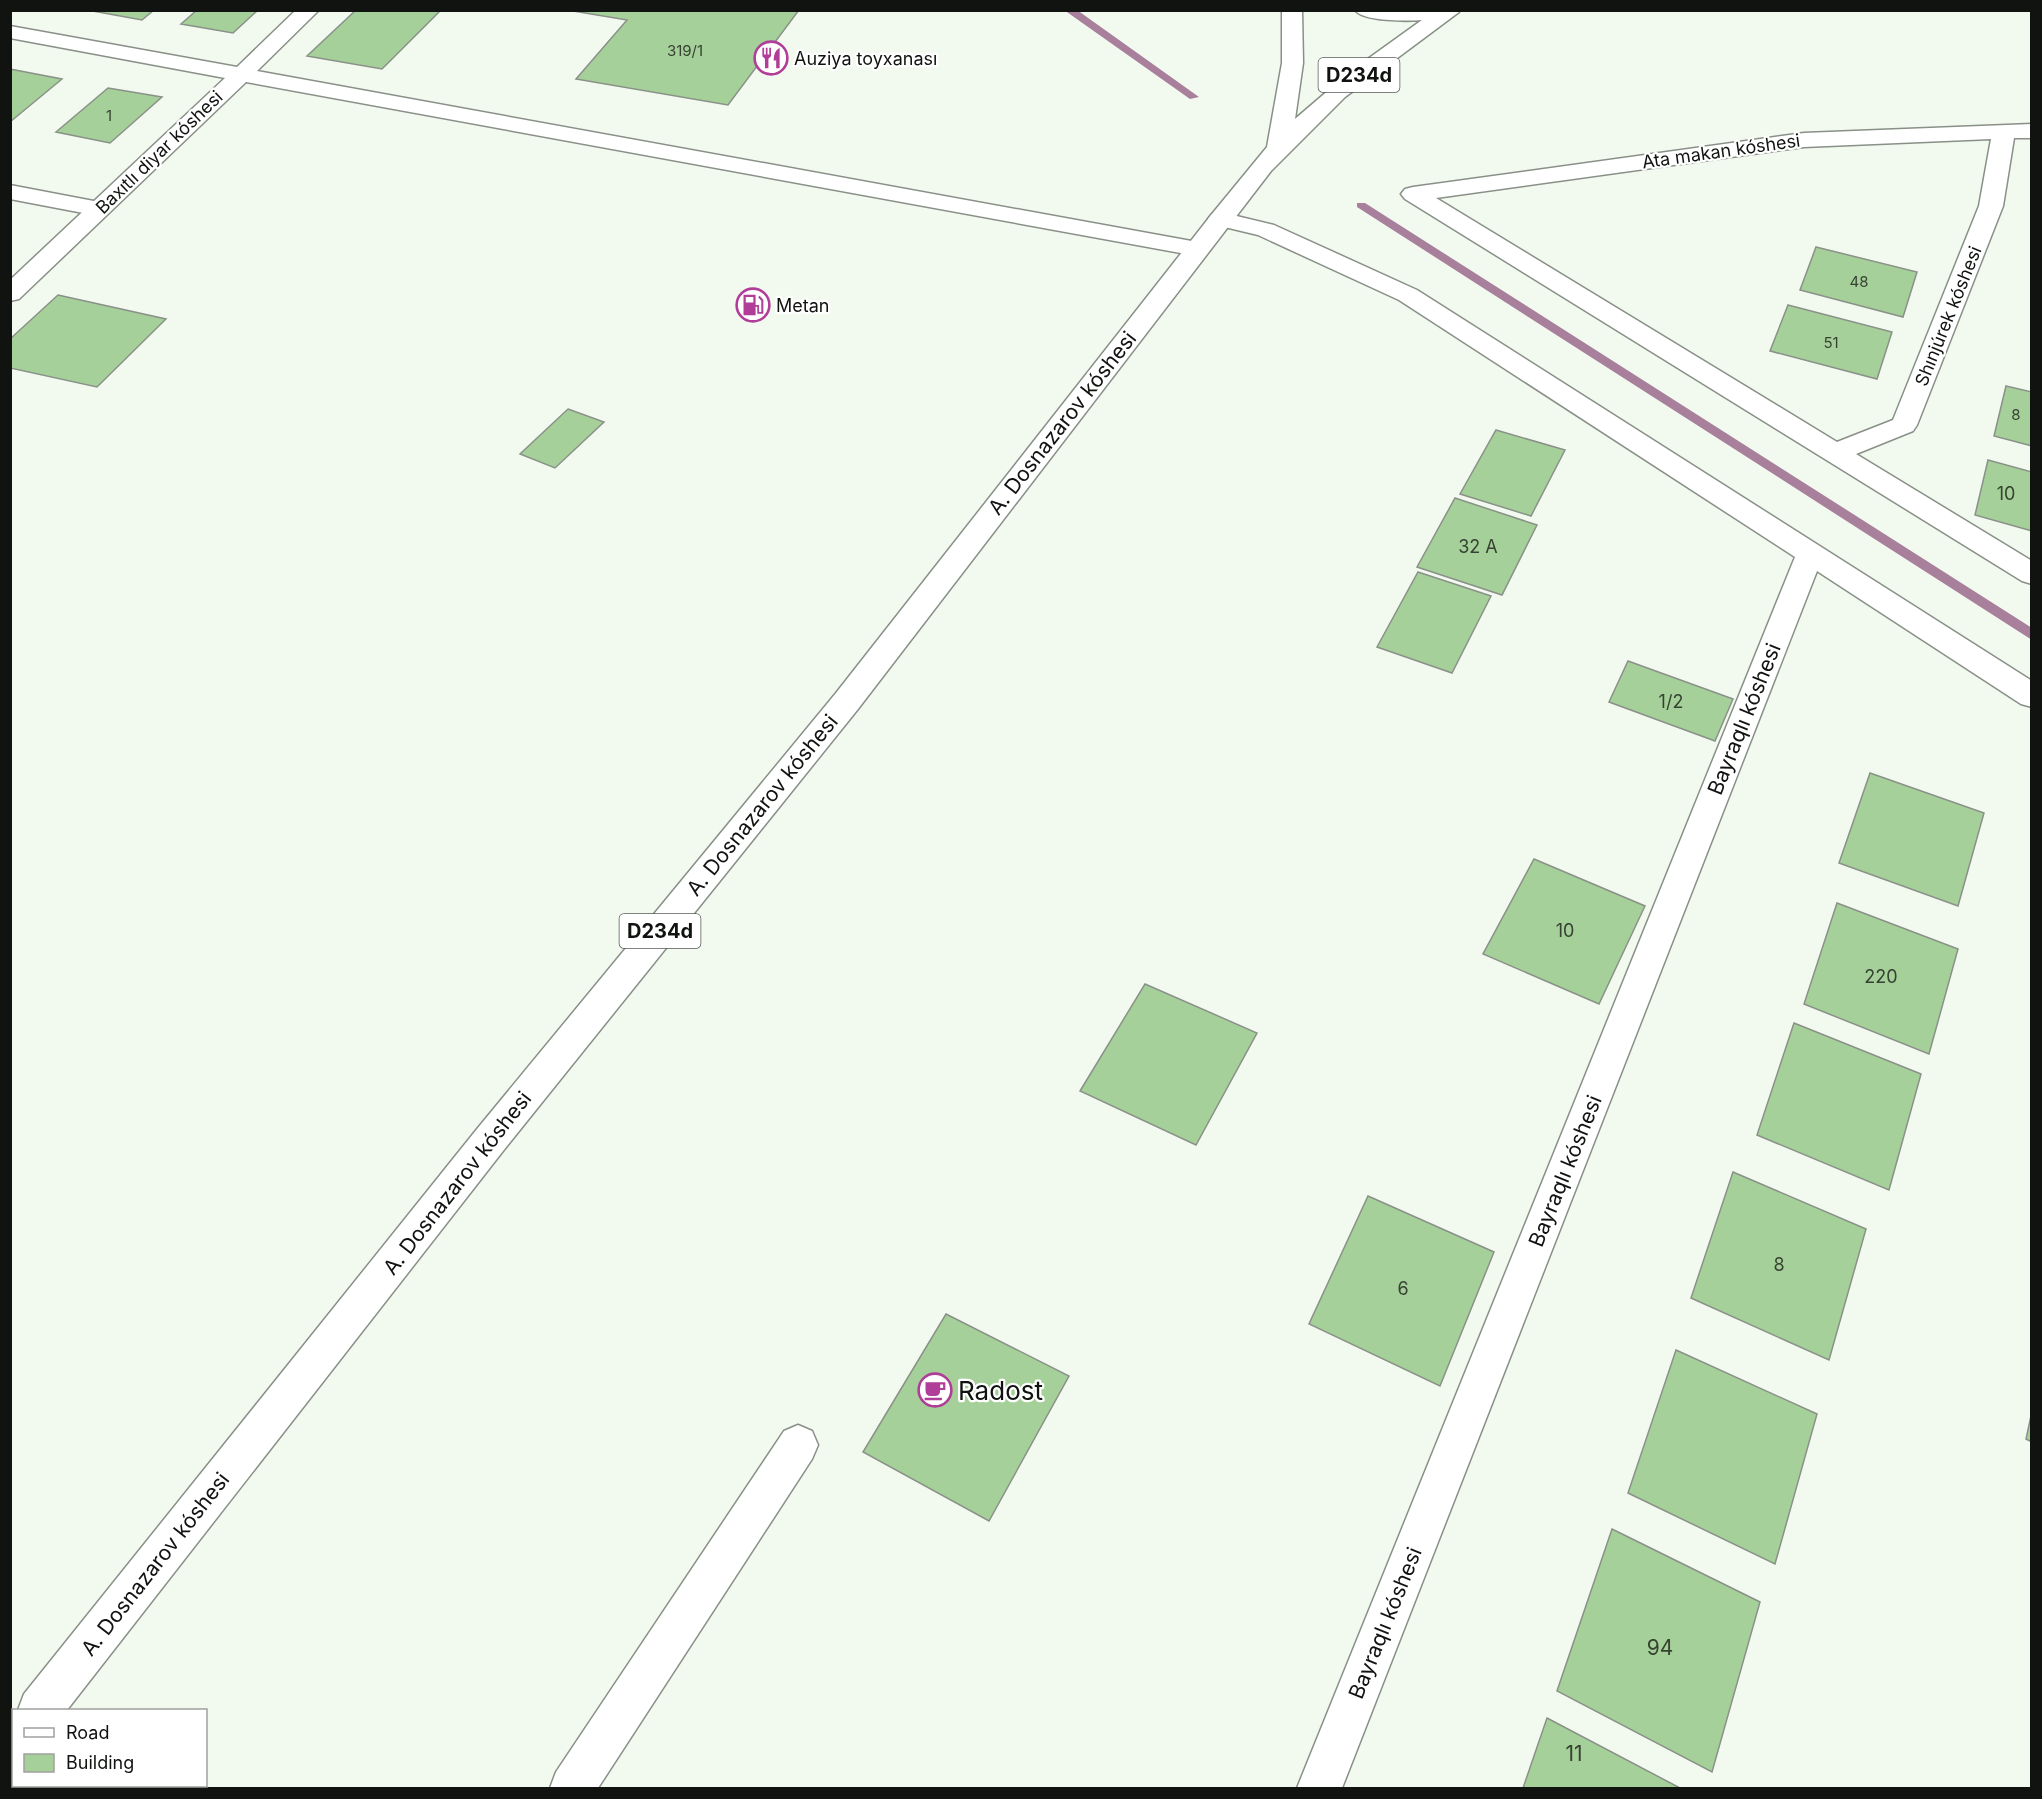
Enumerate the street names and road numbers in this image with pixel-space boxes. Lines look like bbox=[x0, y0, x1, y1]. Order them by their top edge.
road number: D234d bbox=[1318, 58, 1400, 92]
street label: Baxıtlı diyar kóshesi bbox=[91, 86, 227, 218]
street label: Ata makan kóshesi bbox=[1641, 129, 1801, 173]
street label: Shınjúrek kóshesi bbox=[1910, 243, 1986, 389]
street label: A. Dosnazarov kóshesi bbox=[983, 326, 1141, 520]
street label: Bayraqlı kóshesi bbox=[1702, 640, 1786, 798]
street label: A. Dosnazarov kóshesi bbox=[681, 709, 843, 901]
road number: D234d bbox=[620, 914, 700, 948]
street label: A. Dosnazarov kóshesi bbox=[378, 1086, 536, 1280]
street label: Bayraqlı kóshesi bbox=[1523, 1092, 1607, 1250]
street label: A. Dosnazarov kóshesi bbox=[76, 1467, 234, 1661]
street label: Bayraqlı kóshesi bbox=[1343, 1544, 1427, 1702]

